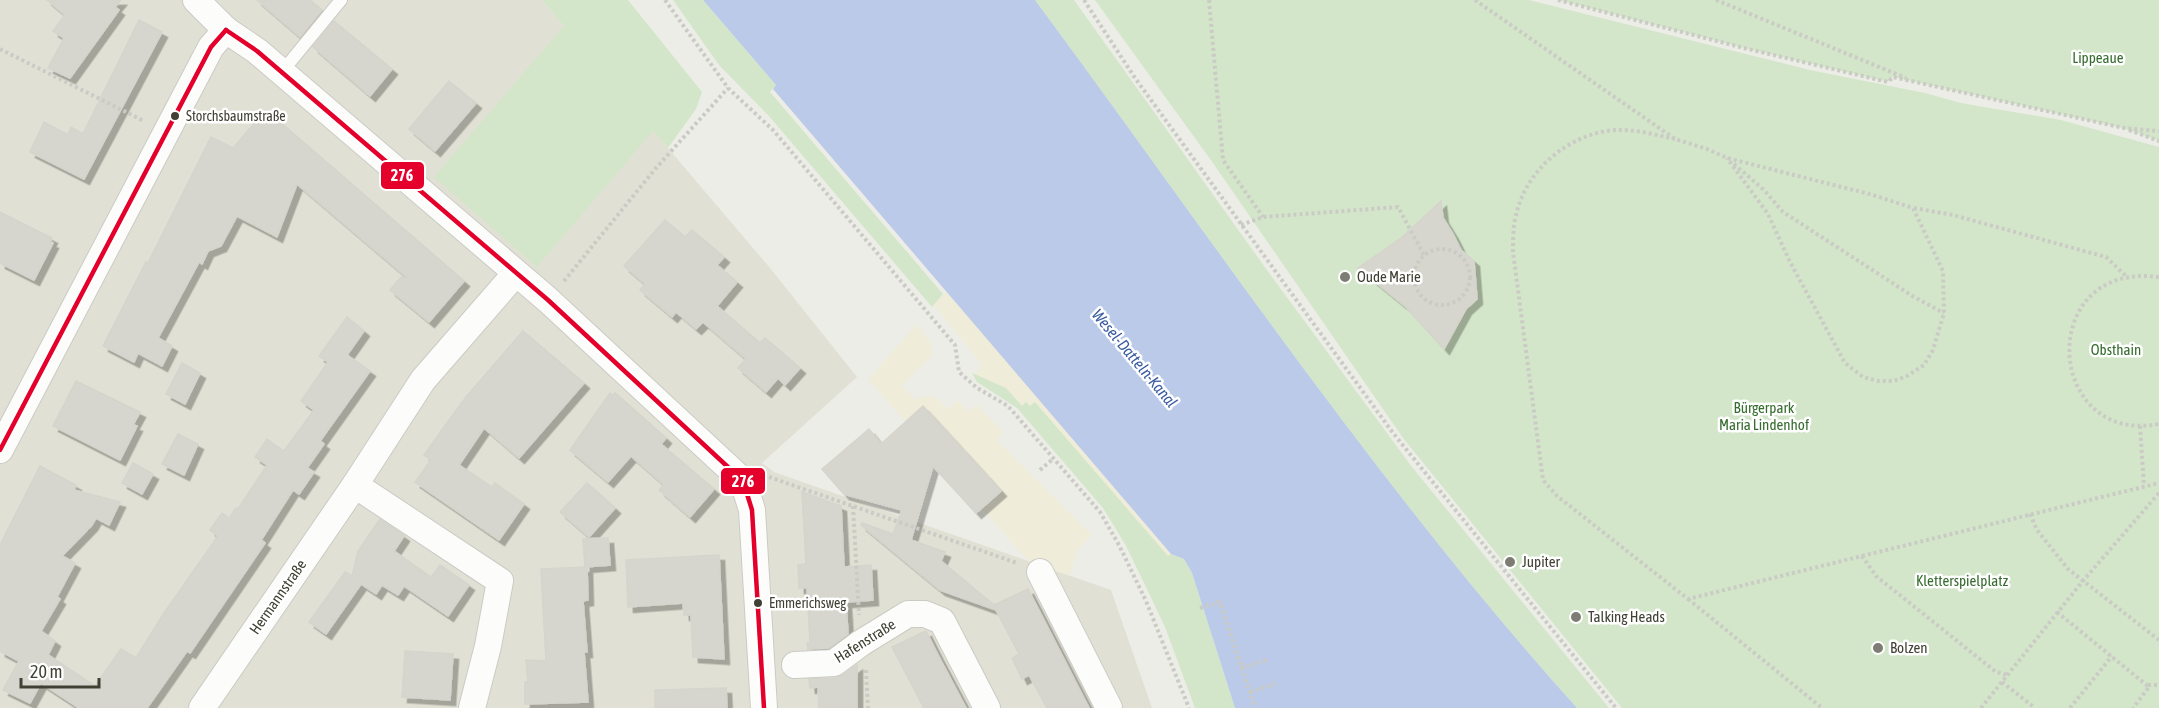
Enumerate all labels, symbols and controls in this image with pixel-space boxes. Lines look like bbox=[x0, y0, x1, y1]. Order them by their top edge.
park label: Lippeaue bbox=[2072, 49, 2124, 66]
place label: Storchsbaumstraße bbox=[186, 108, 286, 124]
marker: Storchsbaumstraße bbox=[169, 110, 181, 122]
line badge: 276 bbox=[380, 161, 425, 190]
text: 276 bbox=[391, 166, 414, 184]
place label: Oude Marie bbox=[1357, 268, 1421, 285]
marker: Oude Marie bbox=[1338, 270, 1352, 284]
water label: Wesel-Datteln-Kanal bbox=[1089, 305, 1181, 411]
park label: Obsthain bbox=[2091, 341, 2141, 358]
park label: Bürgerpark Maria Lindenhof bbox=[1719, 399, 1809, 433]
line badge: 276 bbox=[720, 467, 766, 495]
text: 276 bbox=[732, 472, 755, 490]
place label: Jupiter bbox=[1522, 553, 1561, 570]
marker: Jupiter bbox=[1503, 555, 1517, 569]
street label: Hermannstraße bbox=[246, 556, 310, 637]
park label: Kletterspielplatz bbox=[1916, 572, 2009, 589]
place label: Emmerichsweg bbox=[769, 595, 846, 611]
marker: Emmerichsweg bbox=[752, 597, 764, 609]
place label: Talking Heads bbox=[1588, 608, 1665, 625]
marker: Talking Heads bbox=[1569, 610, 1583, 624]
street label: Hafenstraße bbox=[831, 615, 898, 666]
place label: Bolzen bbox=[1890, 639, 1927, 656]
marker: Bolzen bbox=[1871, 641, 1885, 655]
scale bar bbox=[21, 651, 99, 689]
text: 20 m bbox=[30, 661, 62, 682]

